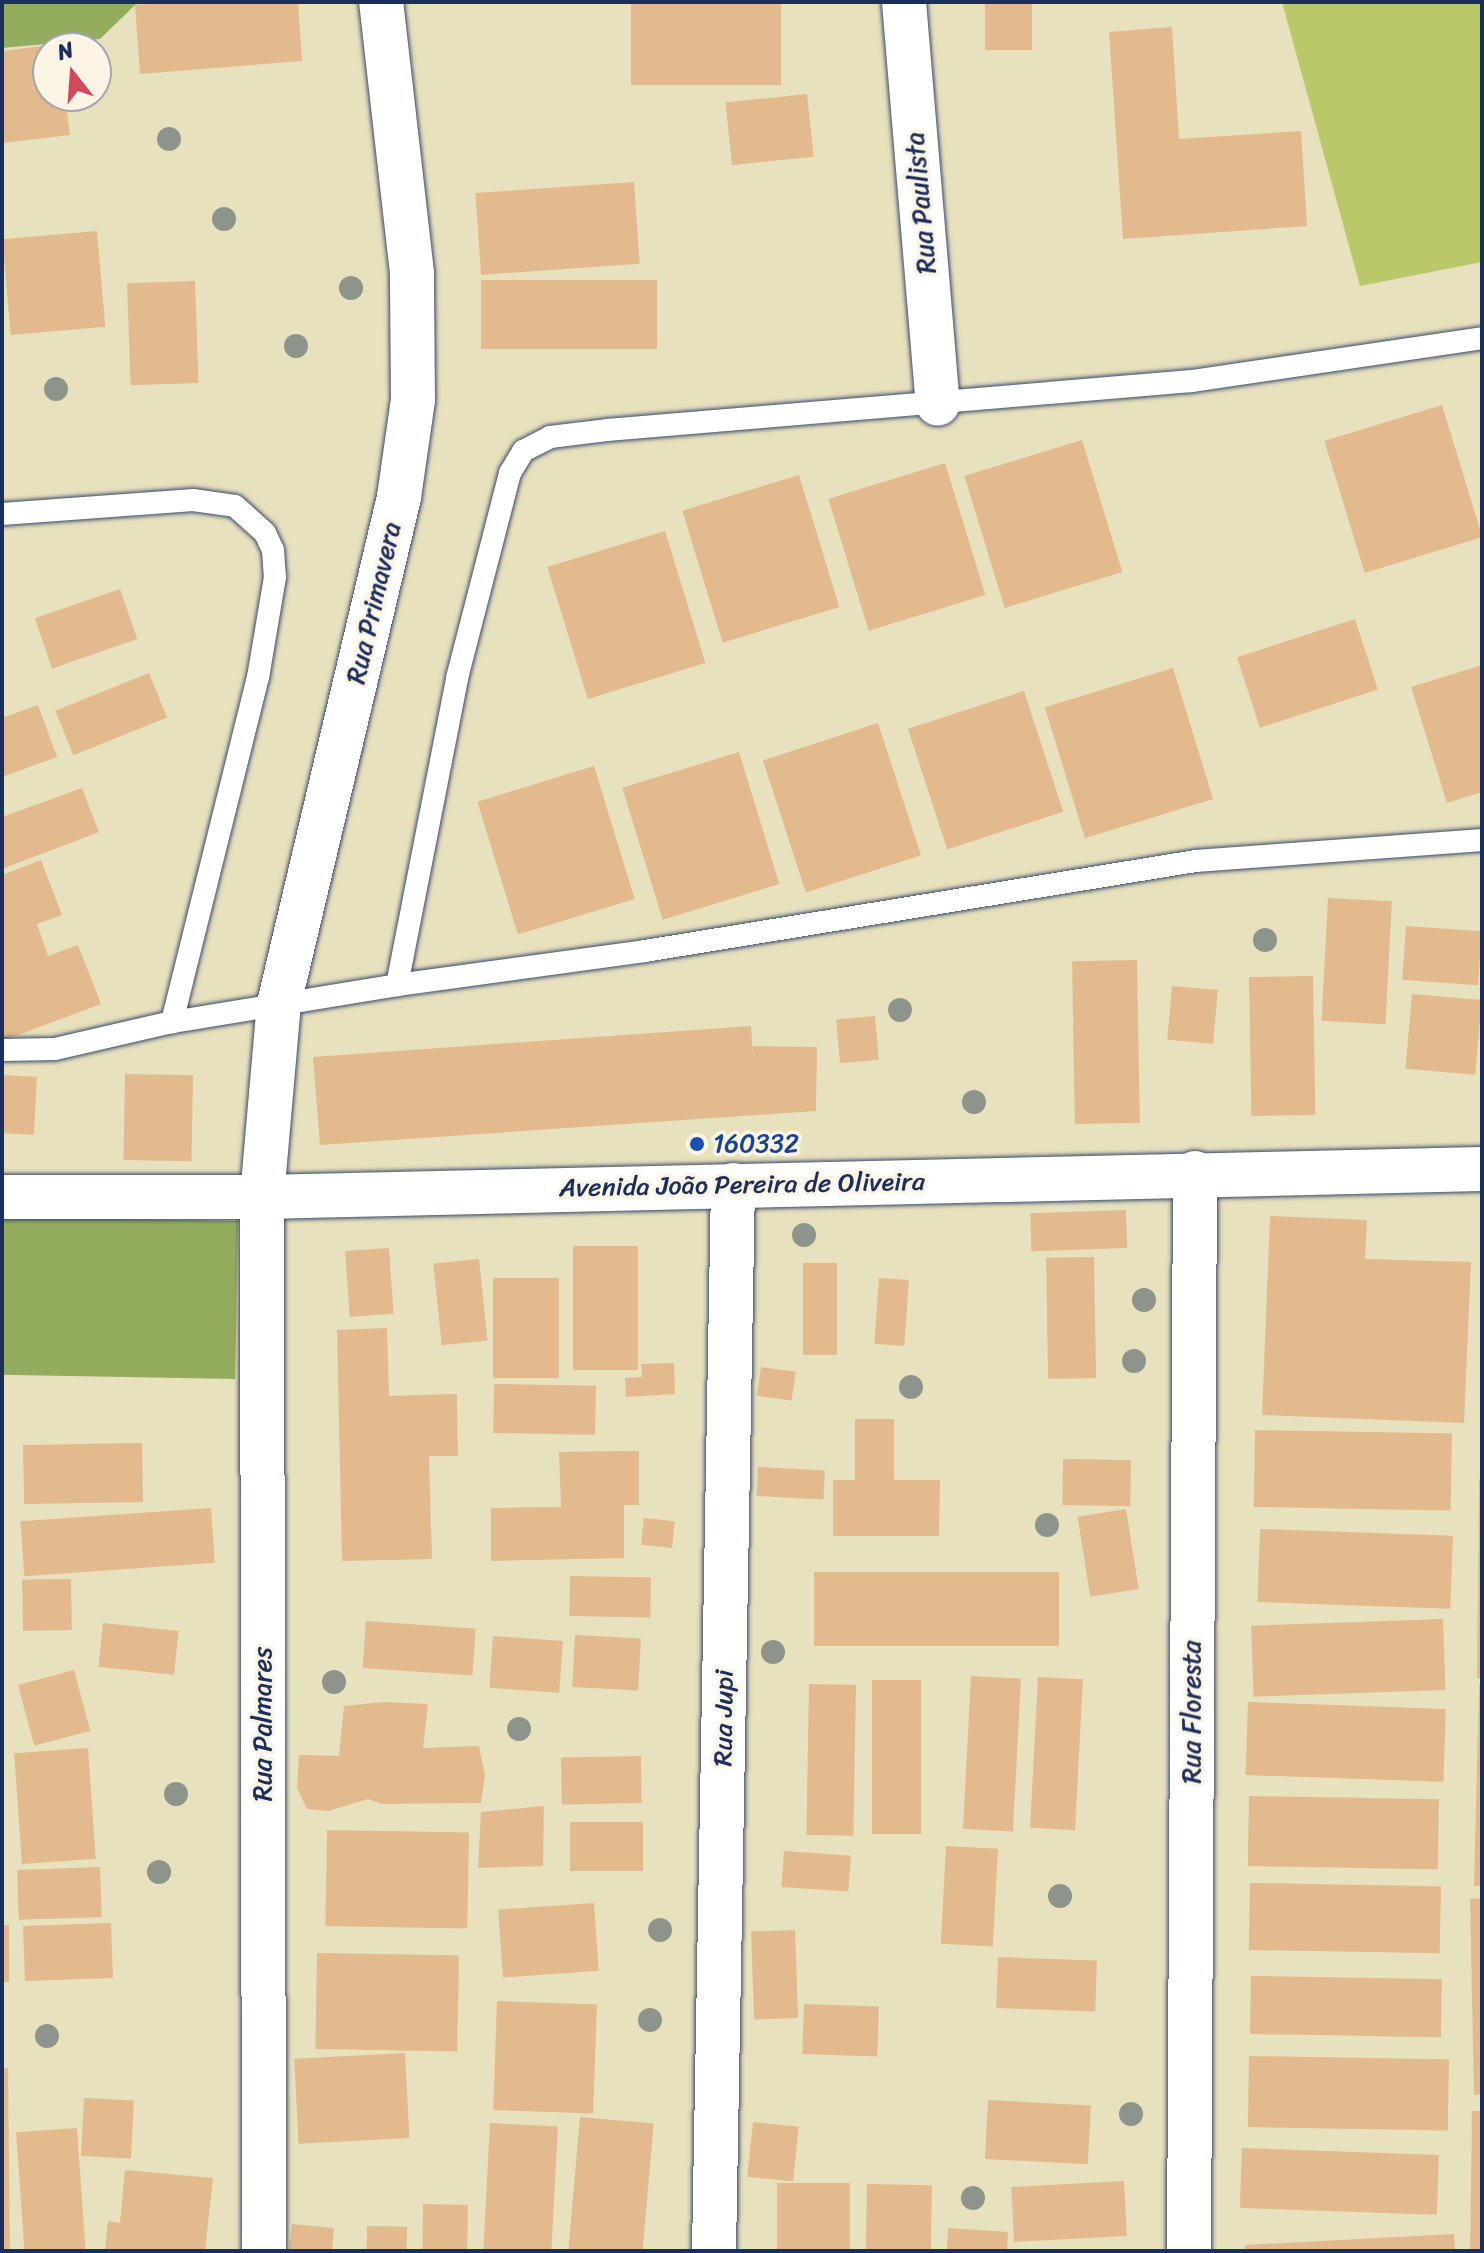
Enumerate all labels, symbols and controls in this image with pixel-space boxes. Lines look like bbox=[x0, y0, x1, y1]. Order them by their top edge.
text: N bbox=[52, 30, 78, 71]
north arrow bbox=[32, 32, 112, 112]
street label: Rua Paulista bbox=[899, 131, 943, 275]
street label: Rua Primavera bbox=[340, 519, 408, 687]
place label: 160332 bbox=[713, 1128, 799, 1160]
marker: 160332 bbox=[688, 1135, 706, 1153]
street label: Avenida João Pereira de Oliveira bbox=[558, 1166, 926, 1204]
street label: Rua Floresta bbox=[1176, 1640, 1208, 1784]
street label: Rua Palmares bbox=[247, 1647, 279, 1801]
street label: Rua Jupi bbox=[708, 1669, 740, 1767]

